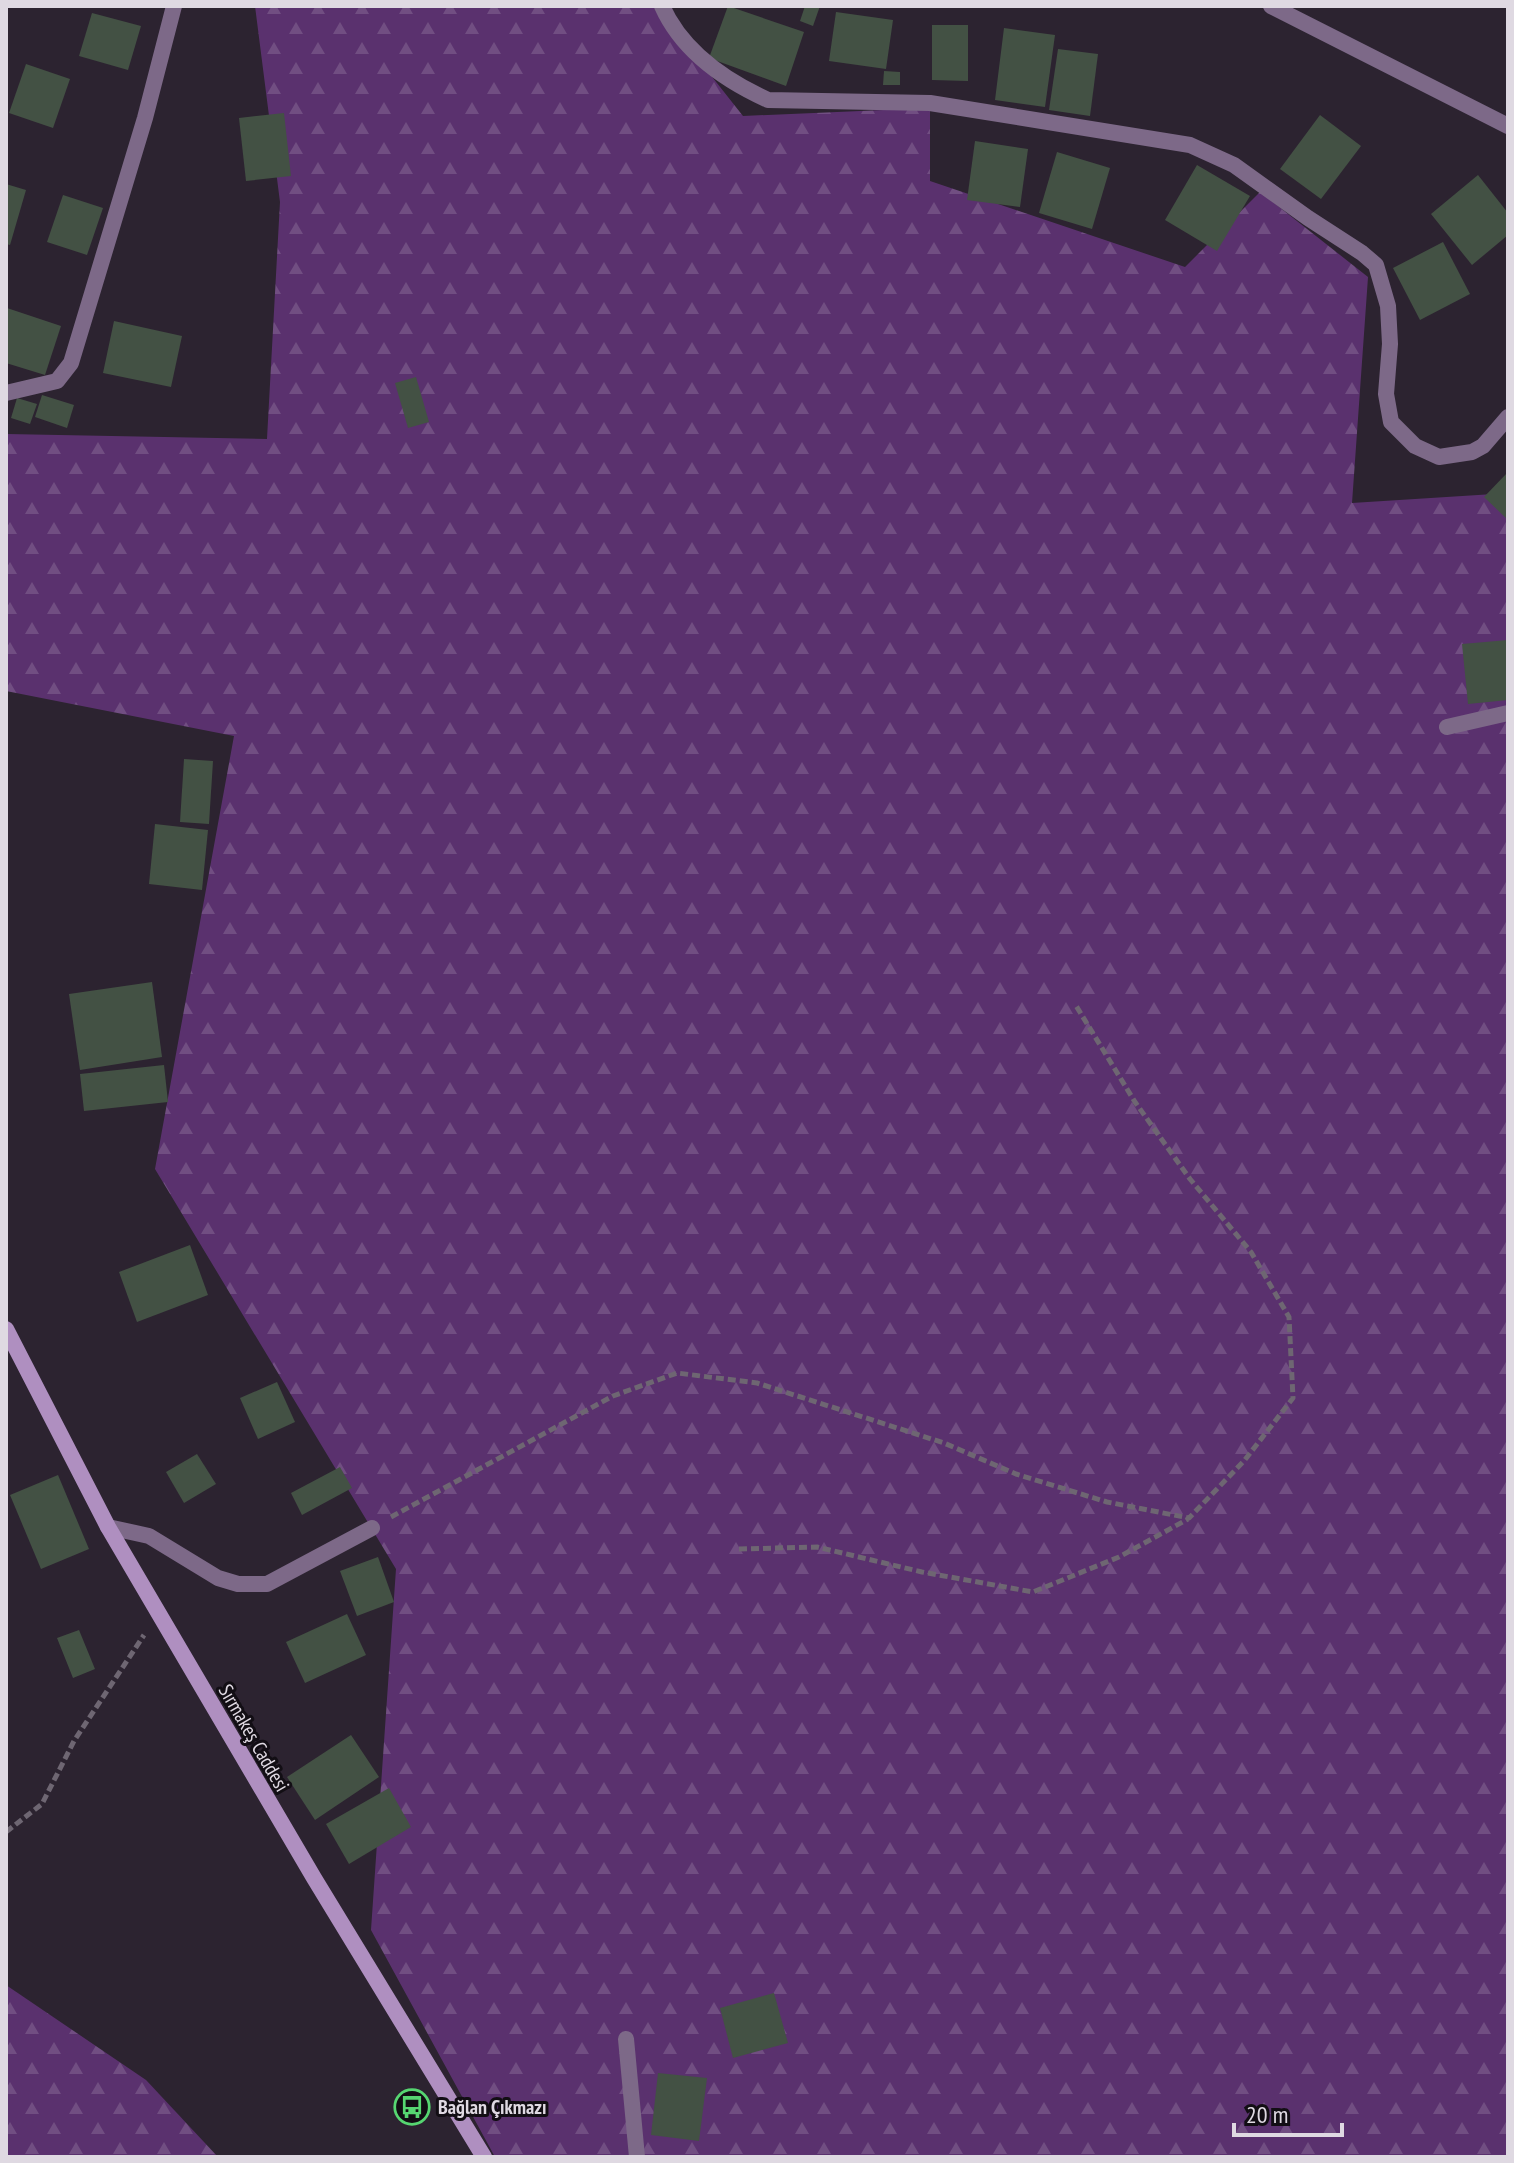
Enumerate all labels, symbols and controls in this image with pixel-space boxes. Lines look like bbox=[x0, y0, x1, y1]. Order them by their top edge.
street label: Sırmakeş Caddesi bbox=[213, 1680, 295, 1796]
scale bar bbox=[1234, 2087, 1342, 2137]
bus stop icon: Bağlan Çıkmazı bbox=[393, 2088, 431, 2126]
place label: Bağlan Çıkmazı bbox=[438, 2094, 546, 2120]
text: 20 m bbox=[1246, 2099, 1288, 2130]

